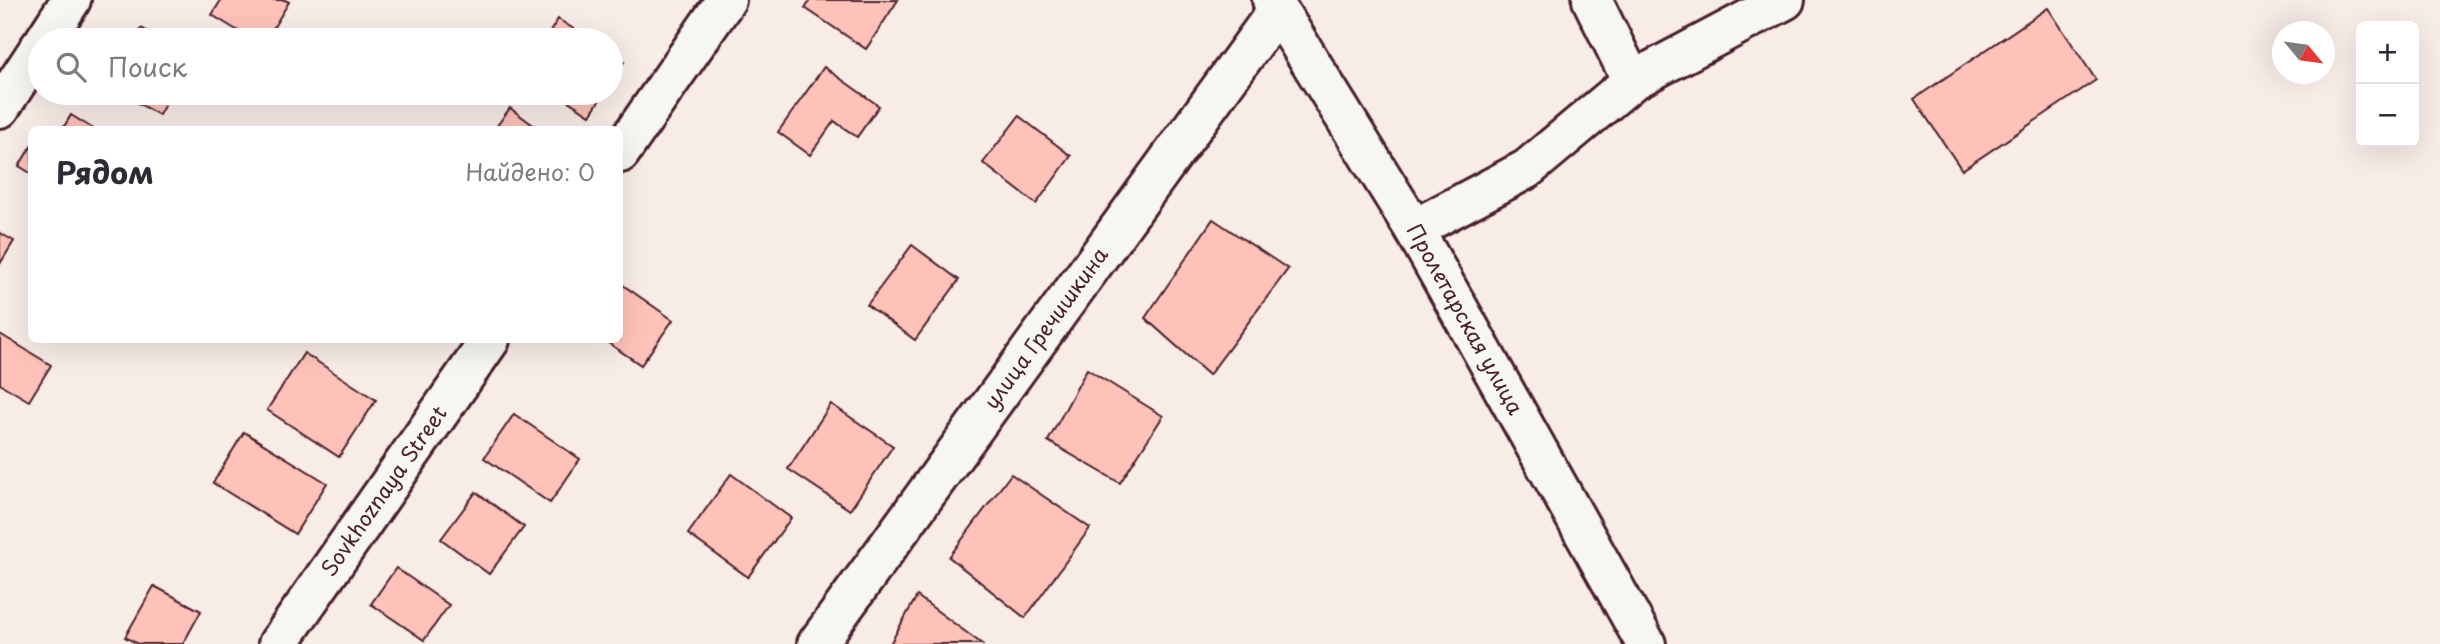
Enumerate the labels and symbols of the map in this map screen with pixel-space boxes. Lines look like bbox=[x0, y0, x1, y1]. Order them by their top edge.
north arrow bbox=[2272, 21, 2335, 84]
street label: Пролетарская улица bbox=[1400, 217, 1533, 421]
street label: улица Гречишкина bbox=[975, 239, 1115, 415]
street label: Sovkhoznaya Street bbox=[312, 398, 454, 582]

